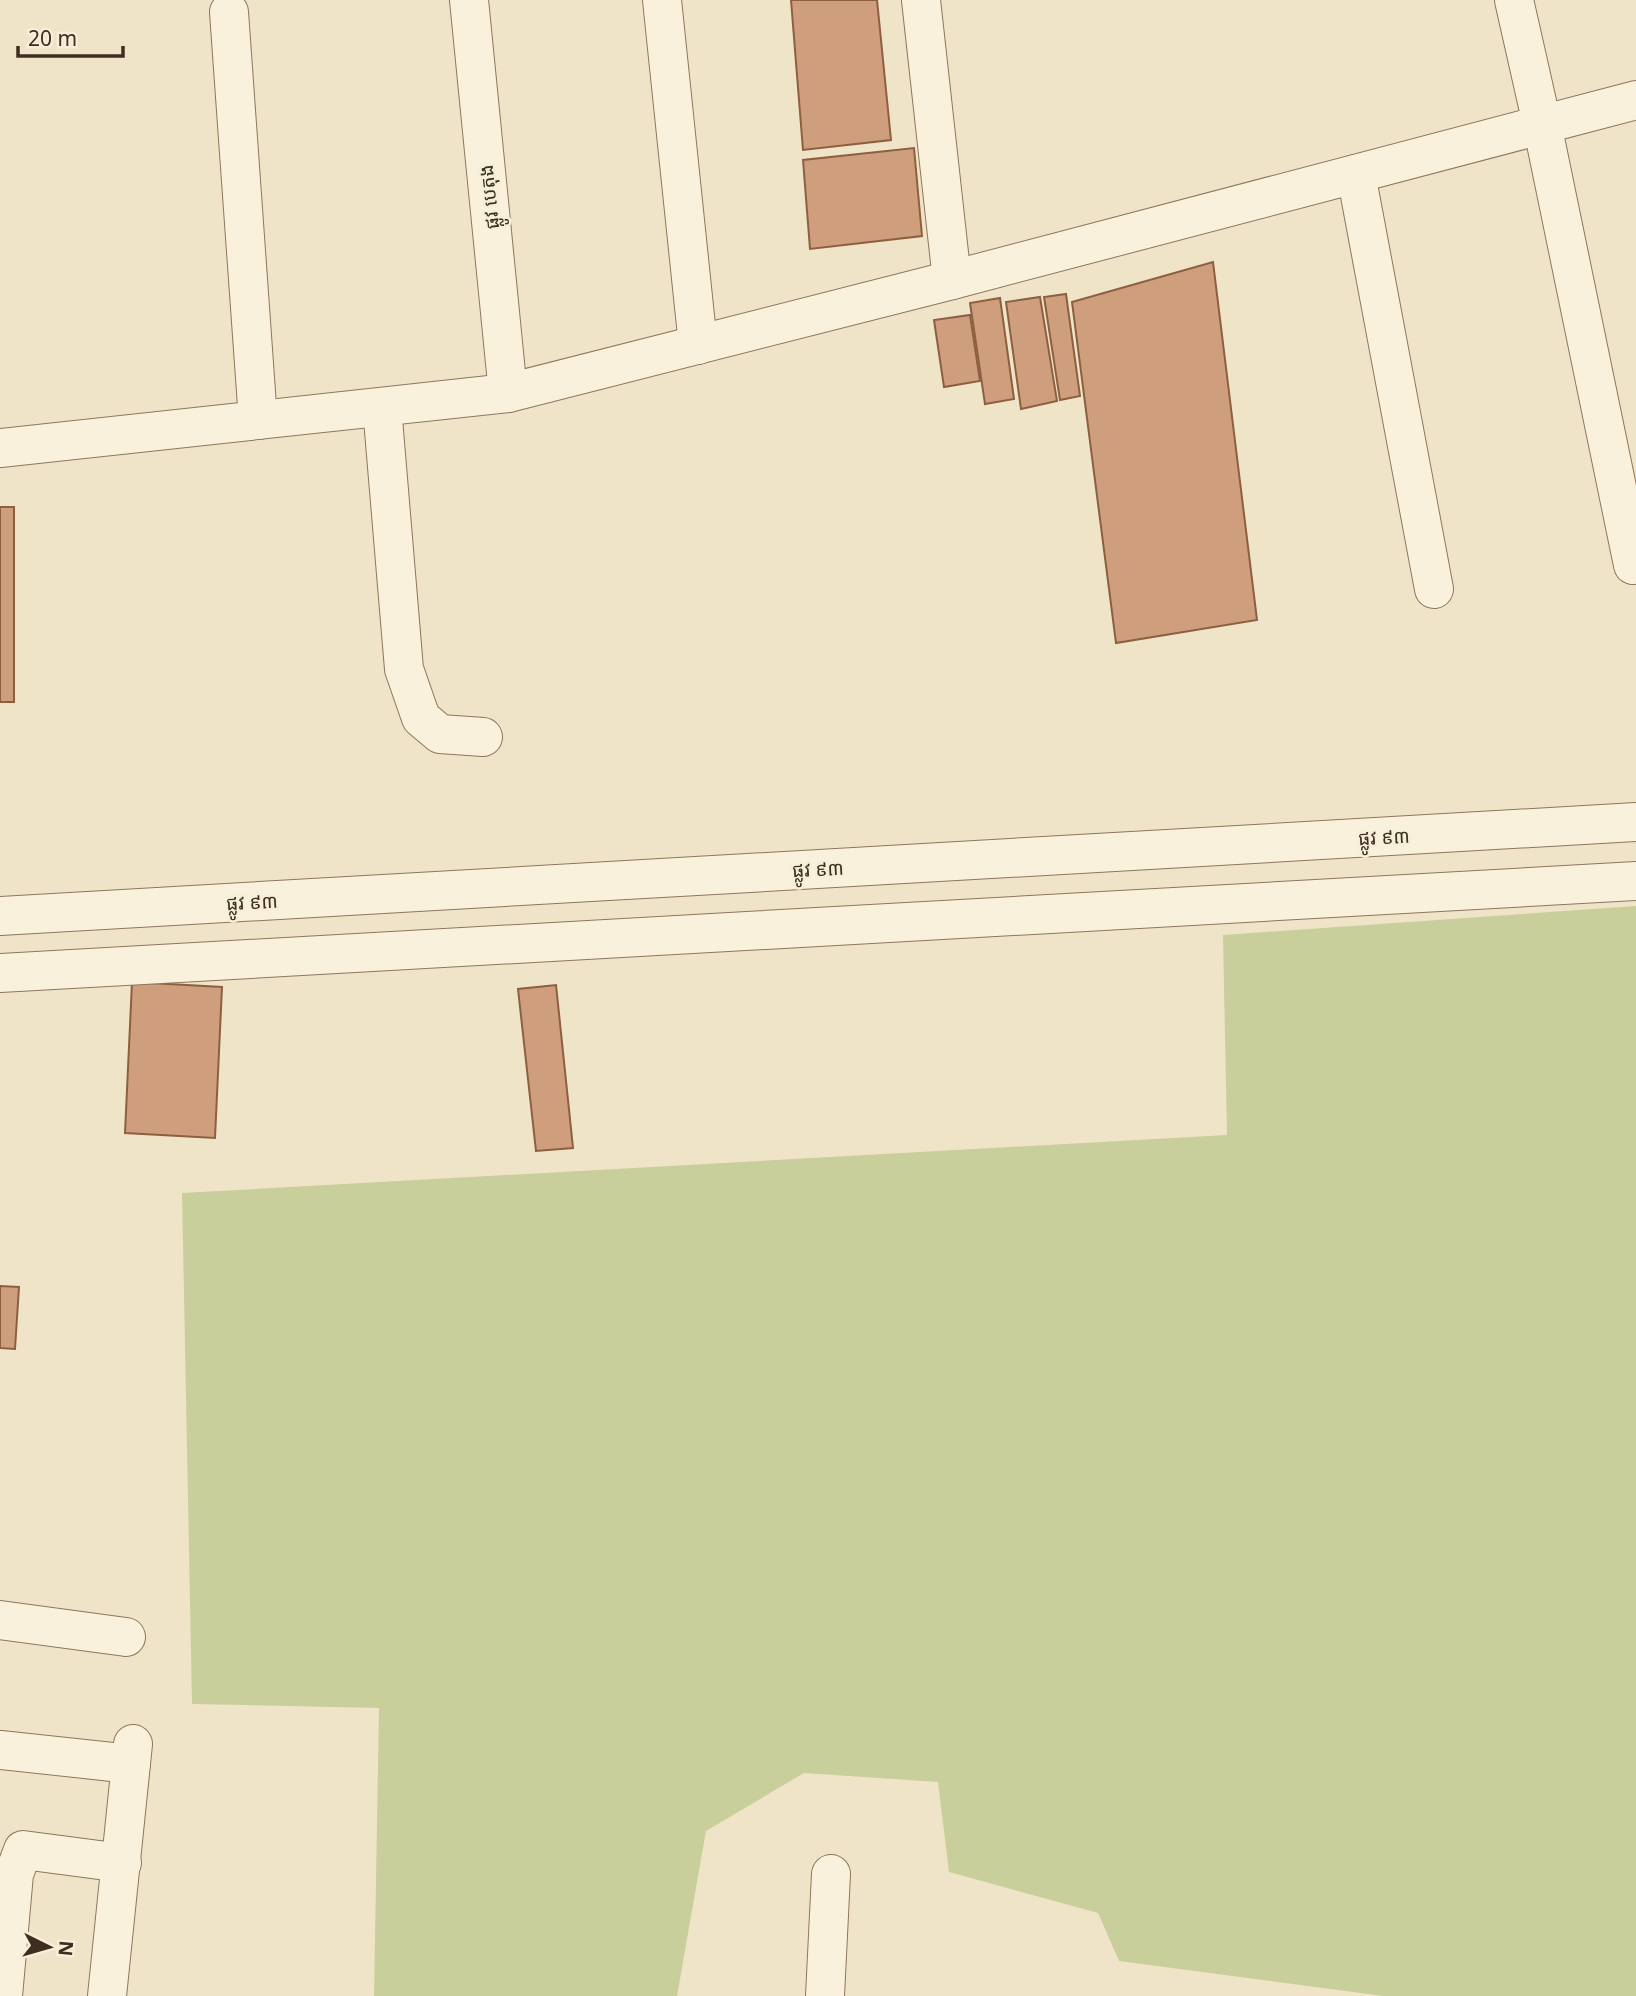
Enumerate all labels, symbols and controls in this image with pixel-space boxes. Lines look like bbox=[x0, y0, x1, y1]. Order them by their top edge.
scale bar bbox=[18, 14, 122, 58]
text: 20 m bbox=[28, 24, 77, 52]
street label: ផ្លូវ បេតុង bbox=[473, 163, 510, 231]
street label: ផ្លូវ ៩៣ bbox=[1358, 823, 1411, 856]
street label: ផ្លូវ ៩៣ bbox=[792, 855, 845, 888]
street label: ផ្លូវ ៩៣ bbox=[226, 888, 279, 921]
north arrow bbox=[14, 1912, 84, 1982]
text: N bbox=[52, 1940, 80, 1957]

